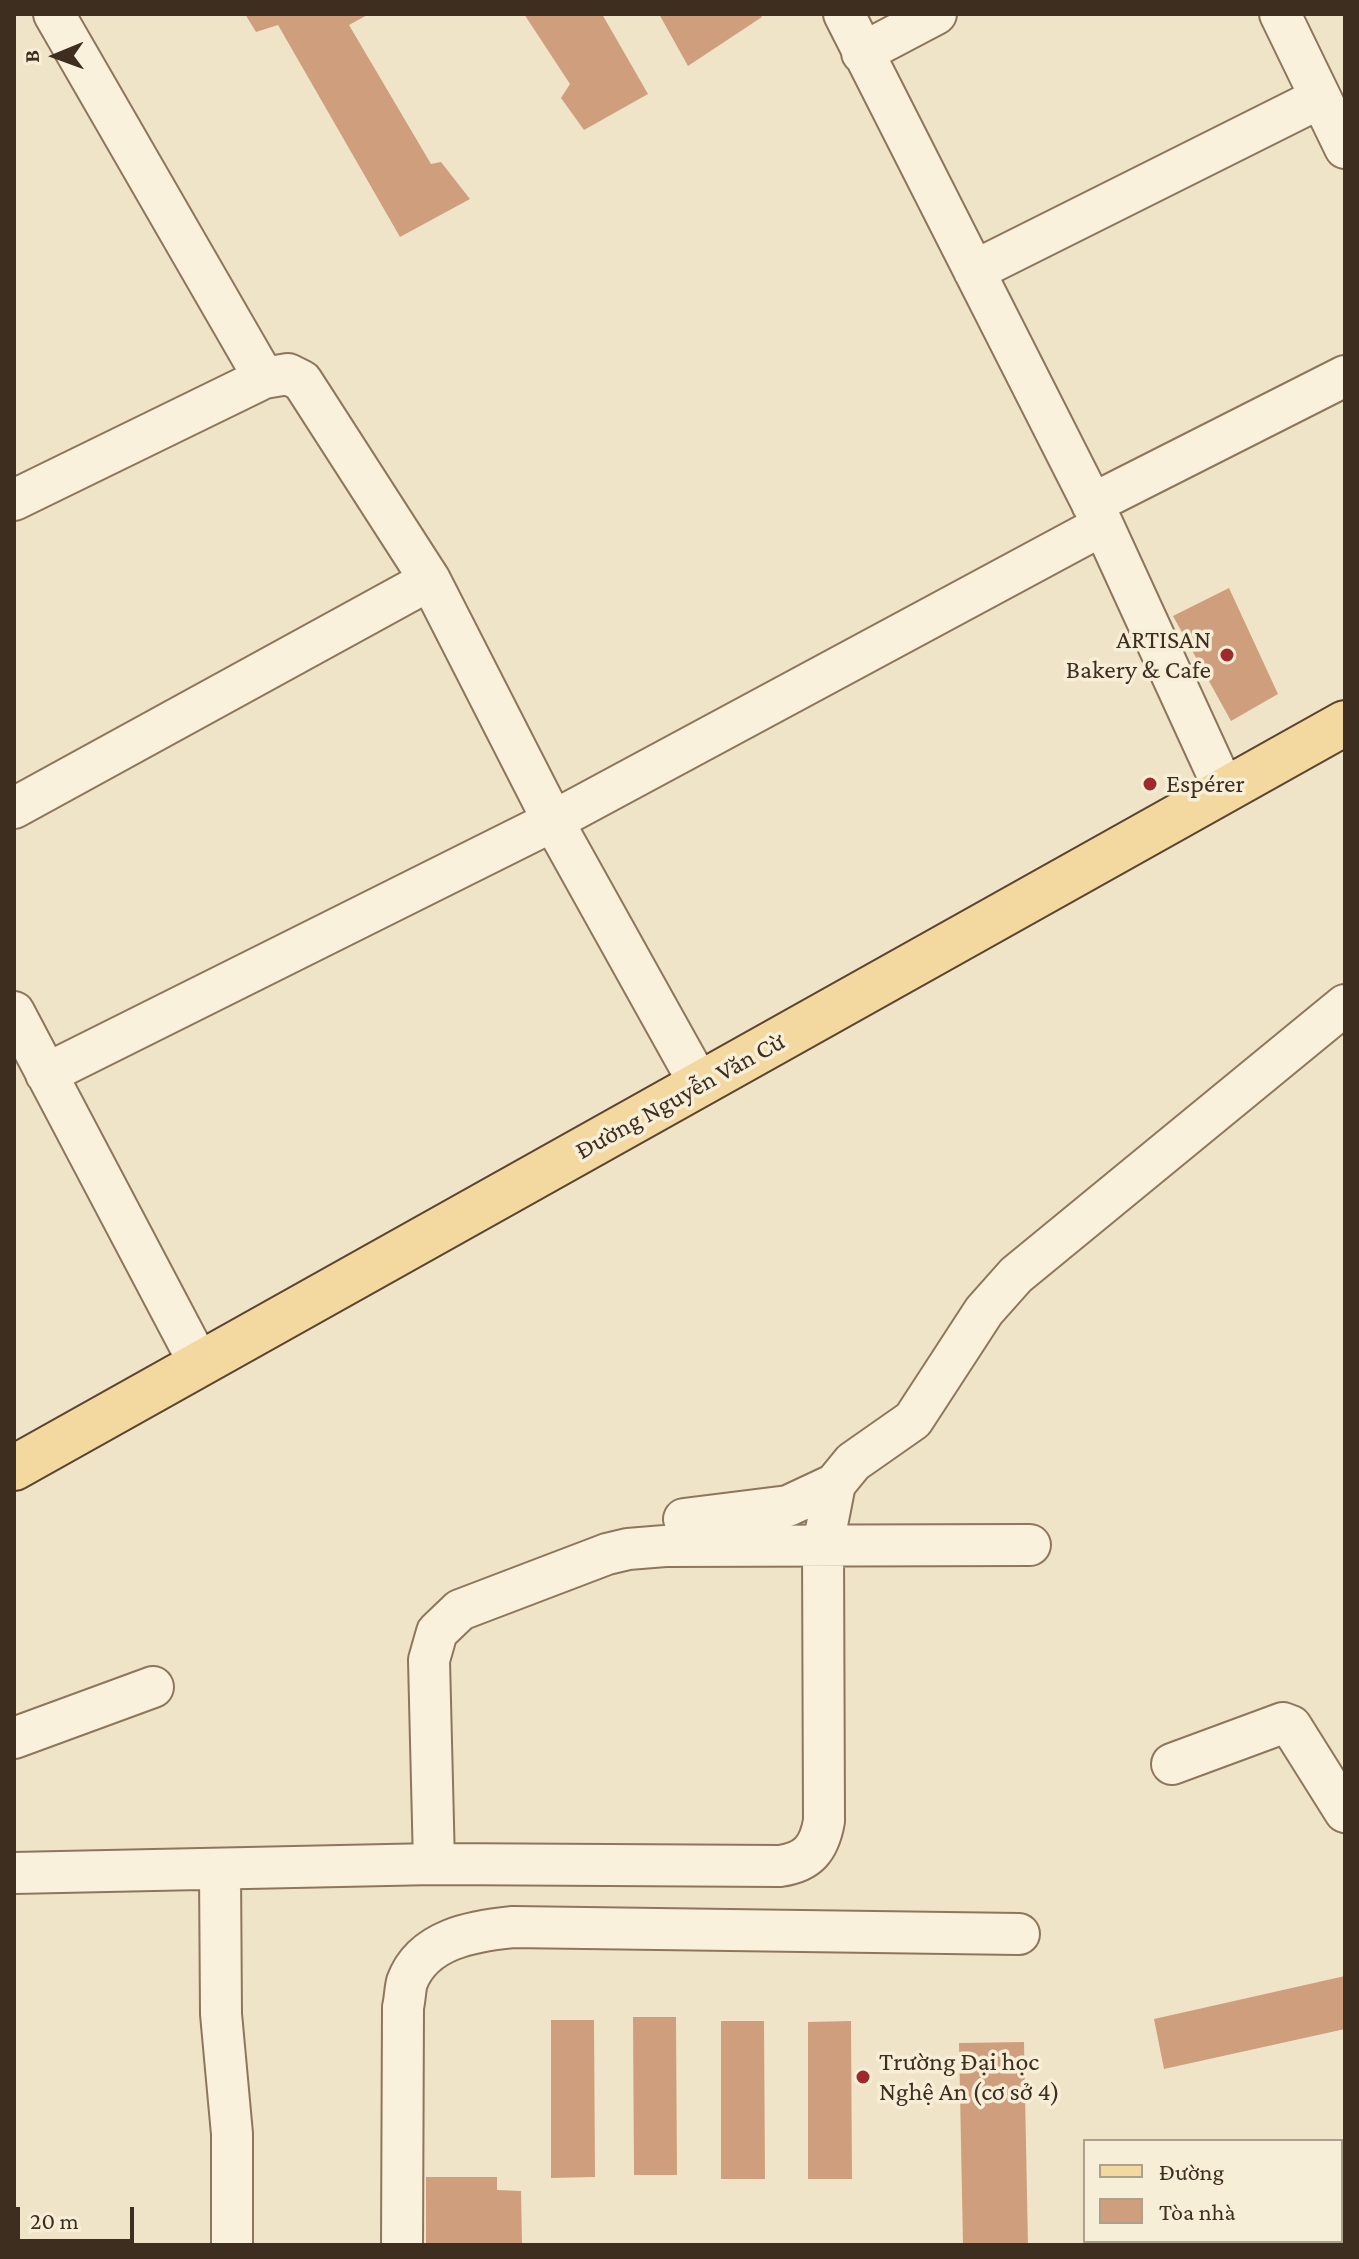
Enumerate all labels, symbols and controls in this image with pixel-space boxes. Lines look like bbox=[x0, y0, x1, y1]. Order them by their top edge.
north arrow bbox=[16, 16, 96, 96]
text: B bbox=[19, 50, 44, 63]
place label: ARTISAN Bakery & Cafe bbox=[1066, 624, 1211, 686]
marker: ARTISAN Bakery & Cafe bbox=[1218, 646, 1236, 664]
place label: Espérer bbox=[1166, 768, 1245, 800]
marker: Espérer bbox=[1141, 775, 1159, 793]
street label: Đường Nguyễn Văn Cừ bbox=[570, 1026, 790, 1166]
place label: Trường Đại học Nghệ An (cơ sở 4) bbox=[879, 2046, 1060, 2108]
marker: Trường Đại học Nghệ An (cơ sở 4) bbox=[854, 2068, 872, 2086]
legend bbox=[1083, 2139, 1343, 2243]
text: Đường bbox=[1159, 2158, 1224, 2185]
scale bar bbox=[20, 2191, 138, 2241]
text: Tòa nhà bbox=[1159, 2198, 1236, 2225]
text: 20 m bbox=[30, 2207, 79, 2234]

